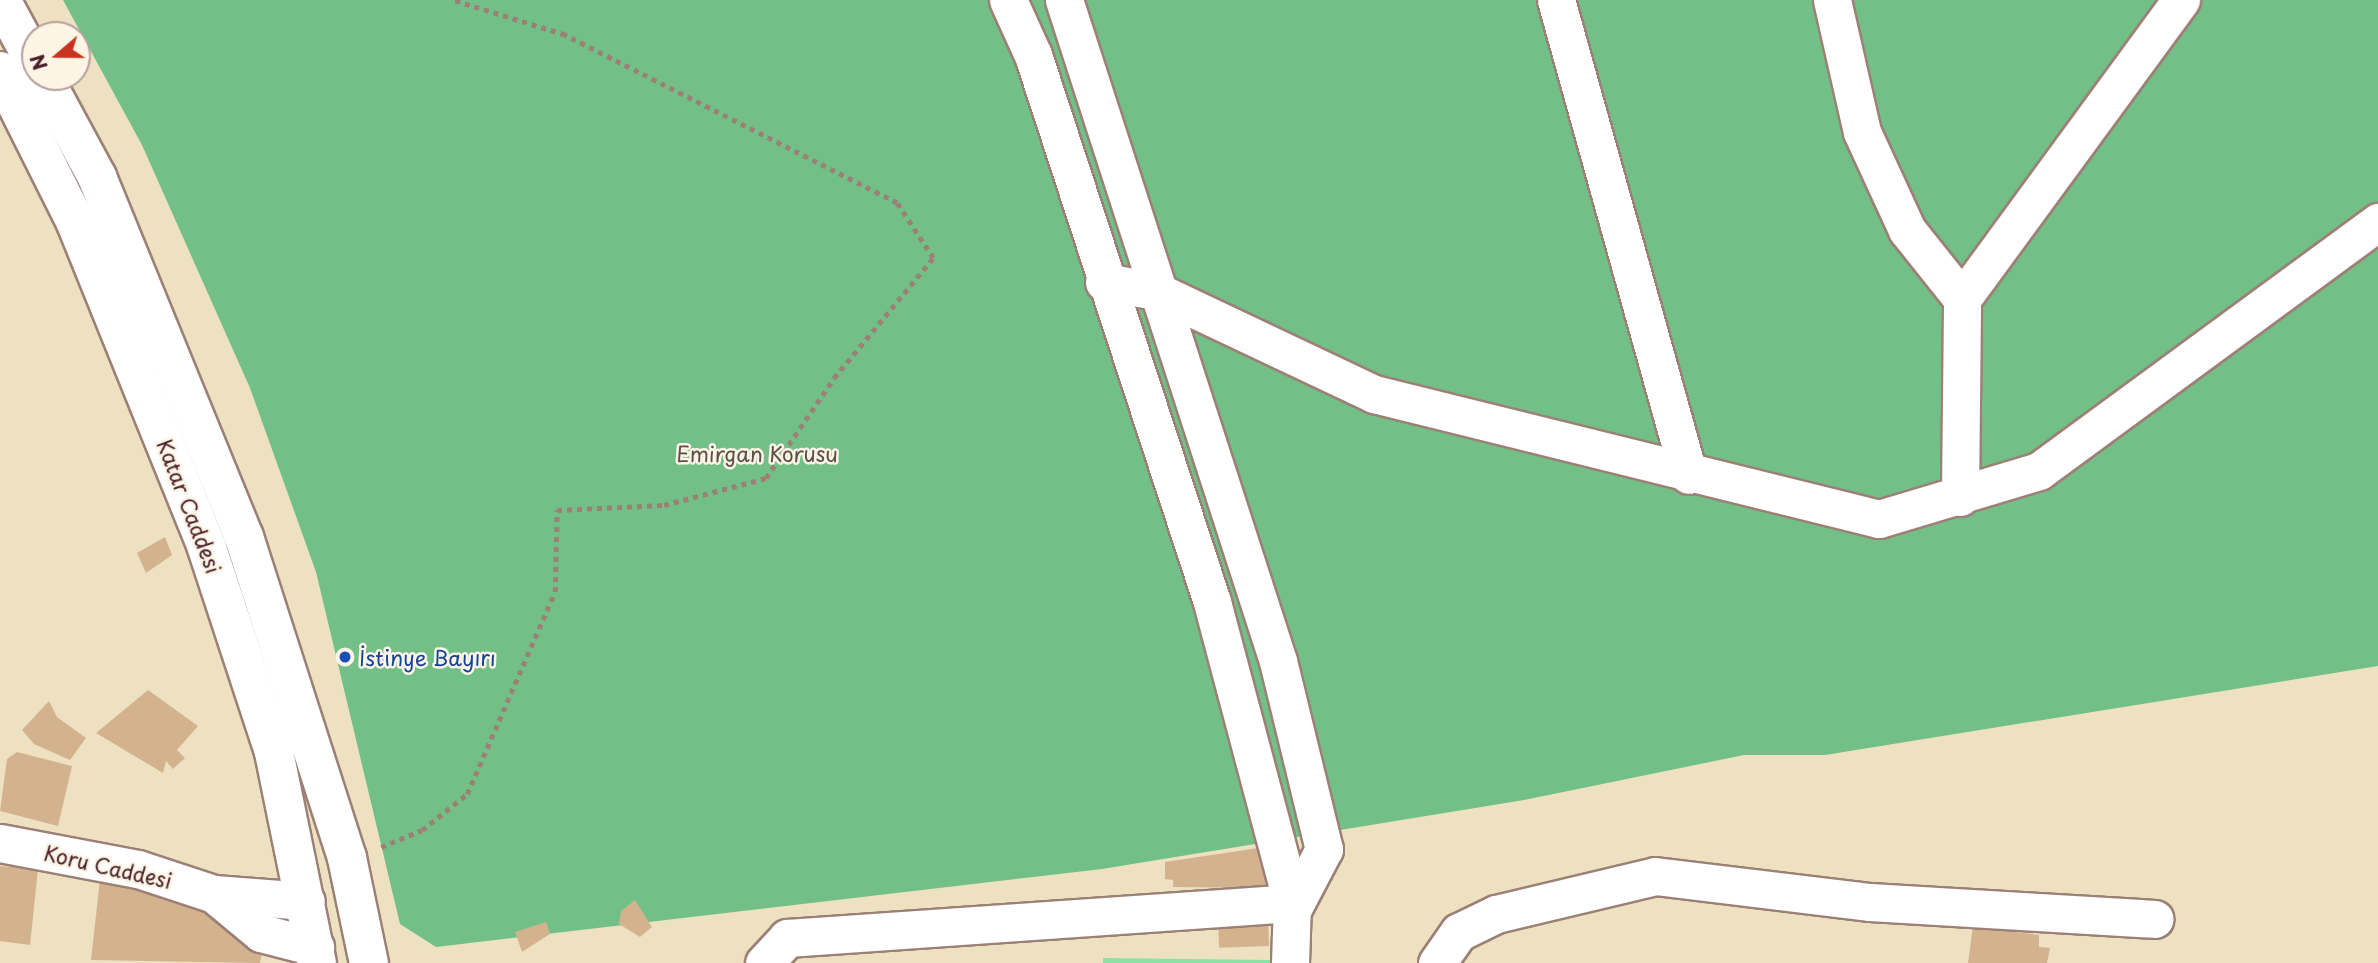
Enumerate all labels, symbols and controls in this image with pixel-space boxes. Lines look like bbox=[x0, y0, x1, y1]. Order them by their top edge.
north arrow bbox=[21, 21, 91, 91]
text: N bbox=[22, 51, 54, 74]
street label: Katar Caddesi bbox=[153, 435, 227, 577]
park label: Emirgan Korusu bbox=[676, 440, 838, 466]
place label: İstinye Bayırı bbox=[359, 644, 496, 670]
marker: İstinye Bayırı bbox=[337, 649, 353, 665]
street label: Koru Caddesi bbox=[41, 839, 175, 893]

